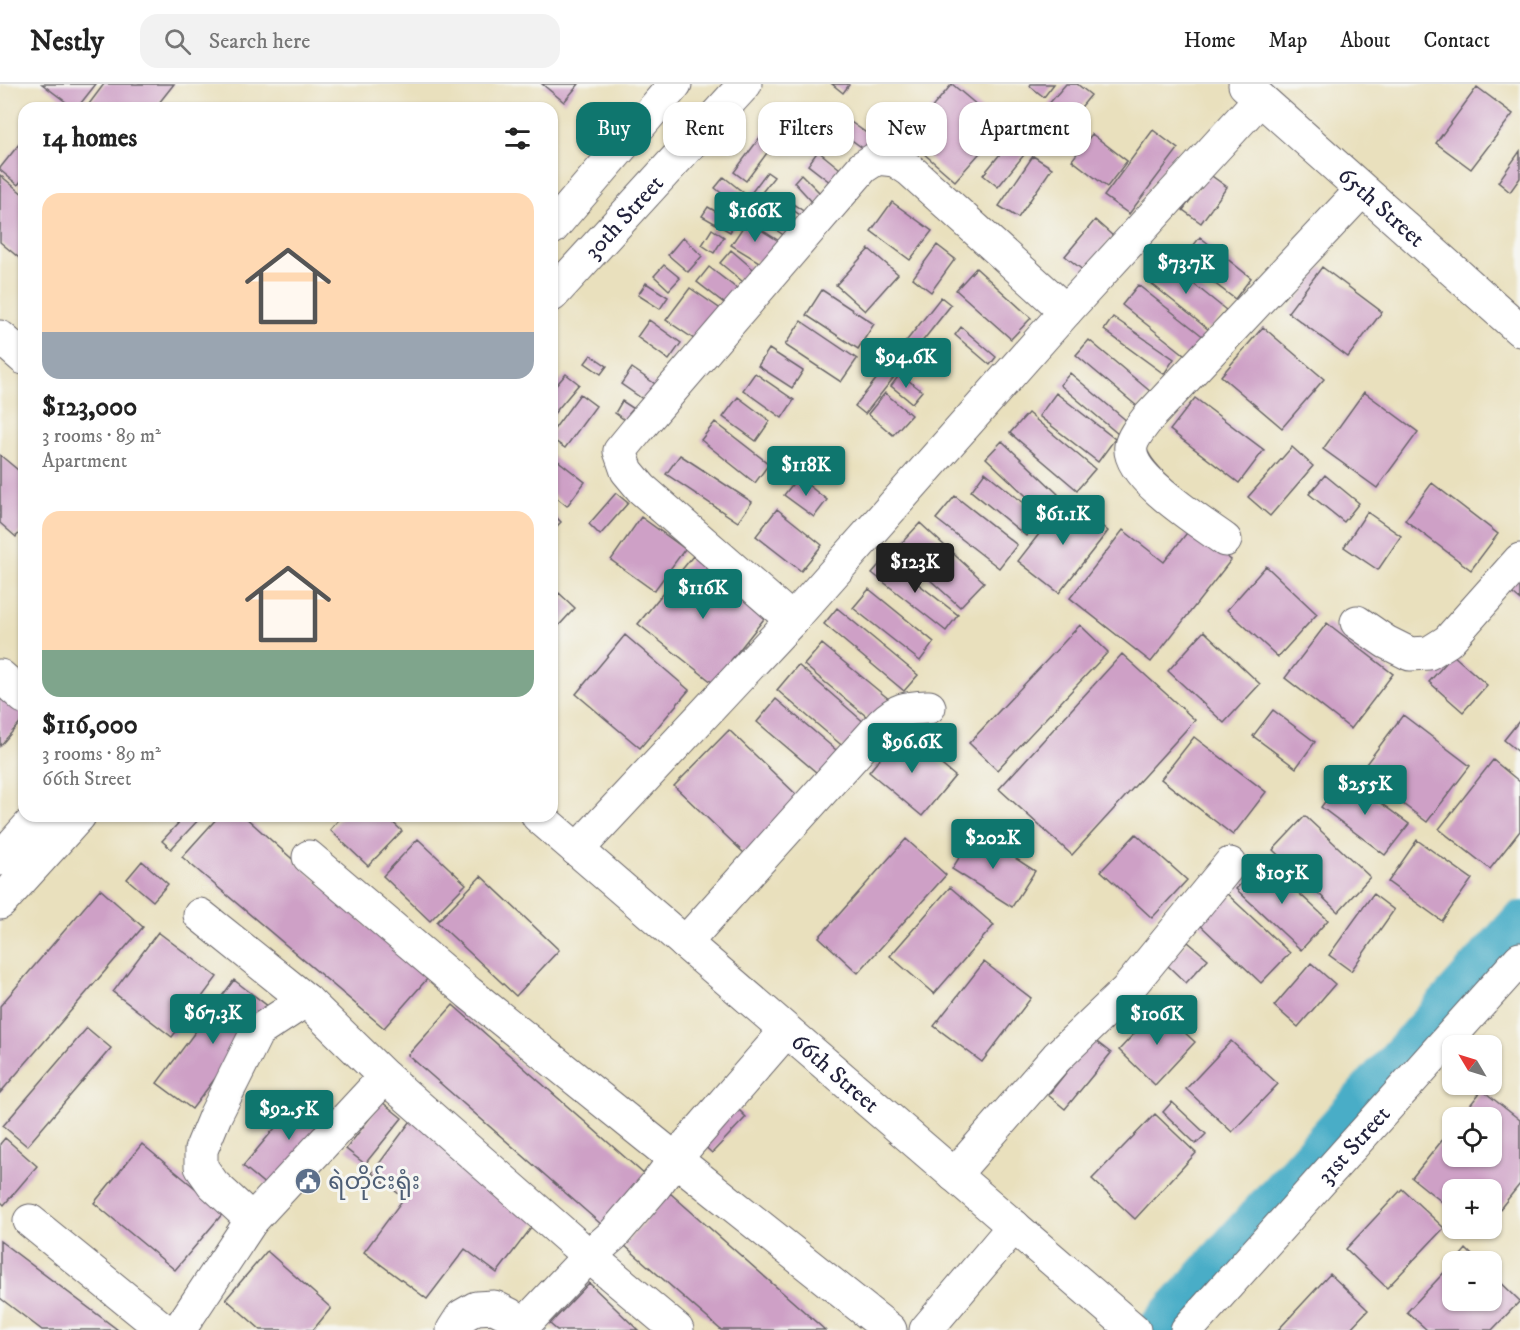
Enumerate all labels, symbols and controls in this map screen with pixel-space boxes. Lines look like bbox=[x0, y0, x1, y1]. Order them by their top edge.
search box bbox=[140, 14, 560, 68]
text: Nestly bbox=[30, 24, 104, 59]
icon: search bbox=[161, 25, 194, 58]
text: Search here bbox=[209, 28, 310, 55]
text: Home bbox=[1184, 28, 1236, 54]
text: Map bbox=[1269, 28, 1307, 54]
text: About bbox=[1340, 28, 1391, 54]
text: Contact bbox=[1424, 28, 1490, 54]
chip: Buy bbox=[576, 102, 651, 156]
chip: Rent bbox=[663, 102, 746, 156]
chip: Filters bbox=[758, 102, 854, 156]
chip: New bbox=[866, 102, 947, 156]
chip: Apartment bbox=[959, 102, 1091, 156]
text: 14 homes bbox=[42, 122, 137, 155]
icon: filters bbox=[501, 122, 534, 155]
street label: 65th Street bbox=[1331, 161, 1431, 254]
street label: 30th Street bbox=[578, 169, 671, 266]
pin: $166K bbox=[713, 192, 797, 243]
text: $166K bbox=[728, 199, 782, 224]
icon: home bbox=[234, 232, 342, 340]
pin: $73.7K bbox=[1137, 244, 1235, 295]
text: $73.7K bbox=[1157, 251, 1215, 276]
pin: $94.6K bbox=[857, 338, 955, 389]
text: $94.6K bbox=[875, 345, 937, 370]
text: $123,000 bbox=[42, 391, 137, 424]
text: 3 rooms · 89 m² bbox=[42, 424, 161, 449]
pin: $118K bbox=[764, 446, 848, 497]
text: Apartment bbox=[42, 449, 127, 474]
text: $118K bbox=[781, 453, 831, 478]
pin: $61.1K bbox=[1014, 495, 1112, 546]
text: $61.1K bbox=[1036, 502, 1090, 527]
pin: $123K bbox=[873, 543, 957, 594]
icon: home bbox=[234, 550, 342, 658]
text: $123K bbox=[890, 550, 940, 575]
pin: $116K bbox=[661, 569, 745, 620]
text: $116K bbox=[678, 576, 728, 601]
text: $116,000 bbox=[42, 709, 138, 742]
pin: $96.6K bbox=[863, 723, 961, 774]
text: $96.6K bbox=[882, 730, 942, 755]
text: 3 rooms · 89 m² bbox=[42, 742, 161, 767]
pin: $255K bbox=[1323, 765, 1407, 816]
text: 66th Street bbox=[42, 767, 131, 792]
text: $255K bbox=[1338, 772, 1392, 797]
pin: $202K bbox=[951, 819, 1035, 870]
text: $202K bbox=[965, 826, 1021, 851]
pin: $105K bbox=[1240, 854, 1324, 905]
text: $105K bbox=[1256, 861, 1308, 886]
pin: $67.3K bbox=[164, 994, 262, 1045]
pin: $106K bbox=[1115, 995, 1199, 1046]
text: $67.3K bbox=[184, 1001, 242, 1026]
text: $106K bbox=[1130, 1002, 1184, 1027]
street label: 66th Street bbox=[785, 1027, 886, 1120]
north arrow bbox=[1442, 1035, 1502, 1095]
map controls bbox=[1442, 1035, 1502, 1311]
pin: $92.5K bbox=[240, 1090, 338, 1141]
text: $92.5K bbox=[259, 1097, 319, 1122]
street label: 31st Street bbox=[1311, 1100, 1397, 1191]
button: locate bbox=[1442, 1107, 1502, 1167]
place label: ရဲတိုင်းရုံး bbox=[328, 1165, 420, 1200]
public building icon: ရဲတိုင်းရုံး bbox=[293, 1166, 323, 1196]
button: + bbox=[1442, 1179, 1502, 1239]
button: − bbox=[1442, 1251, 1502, 1311]

